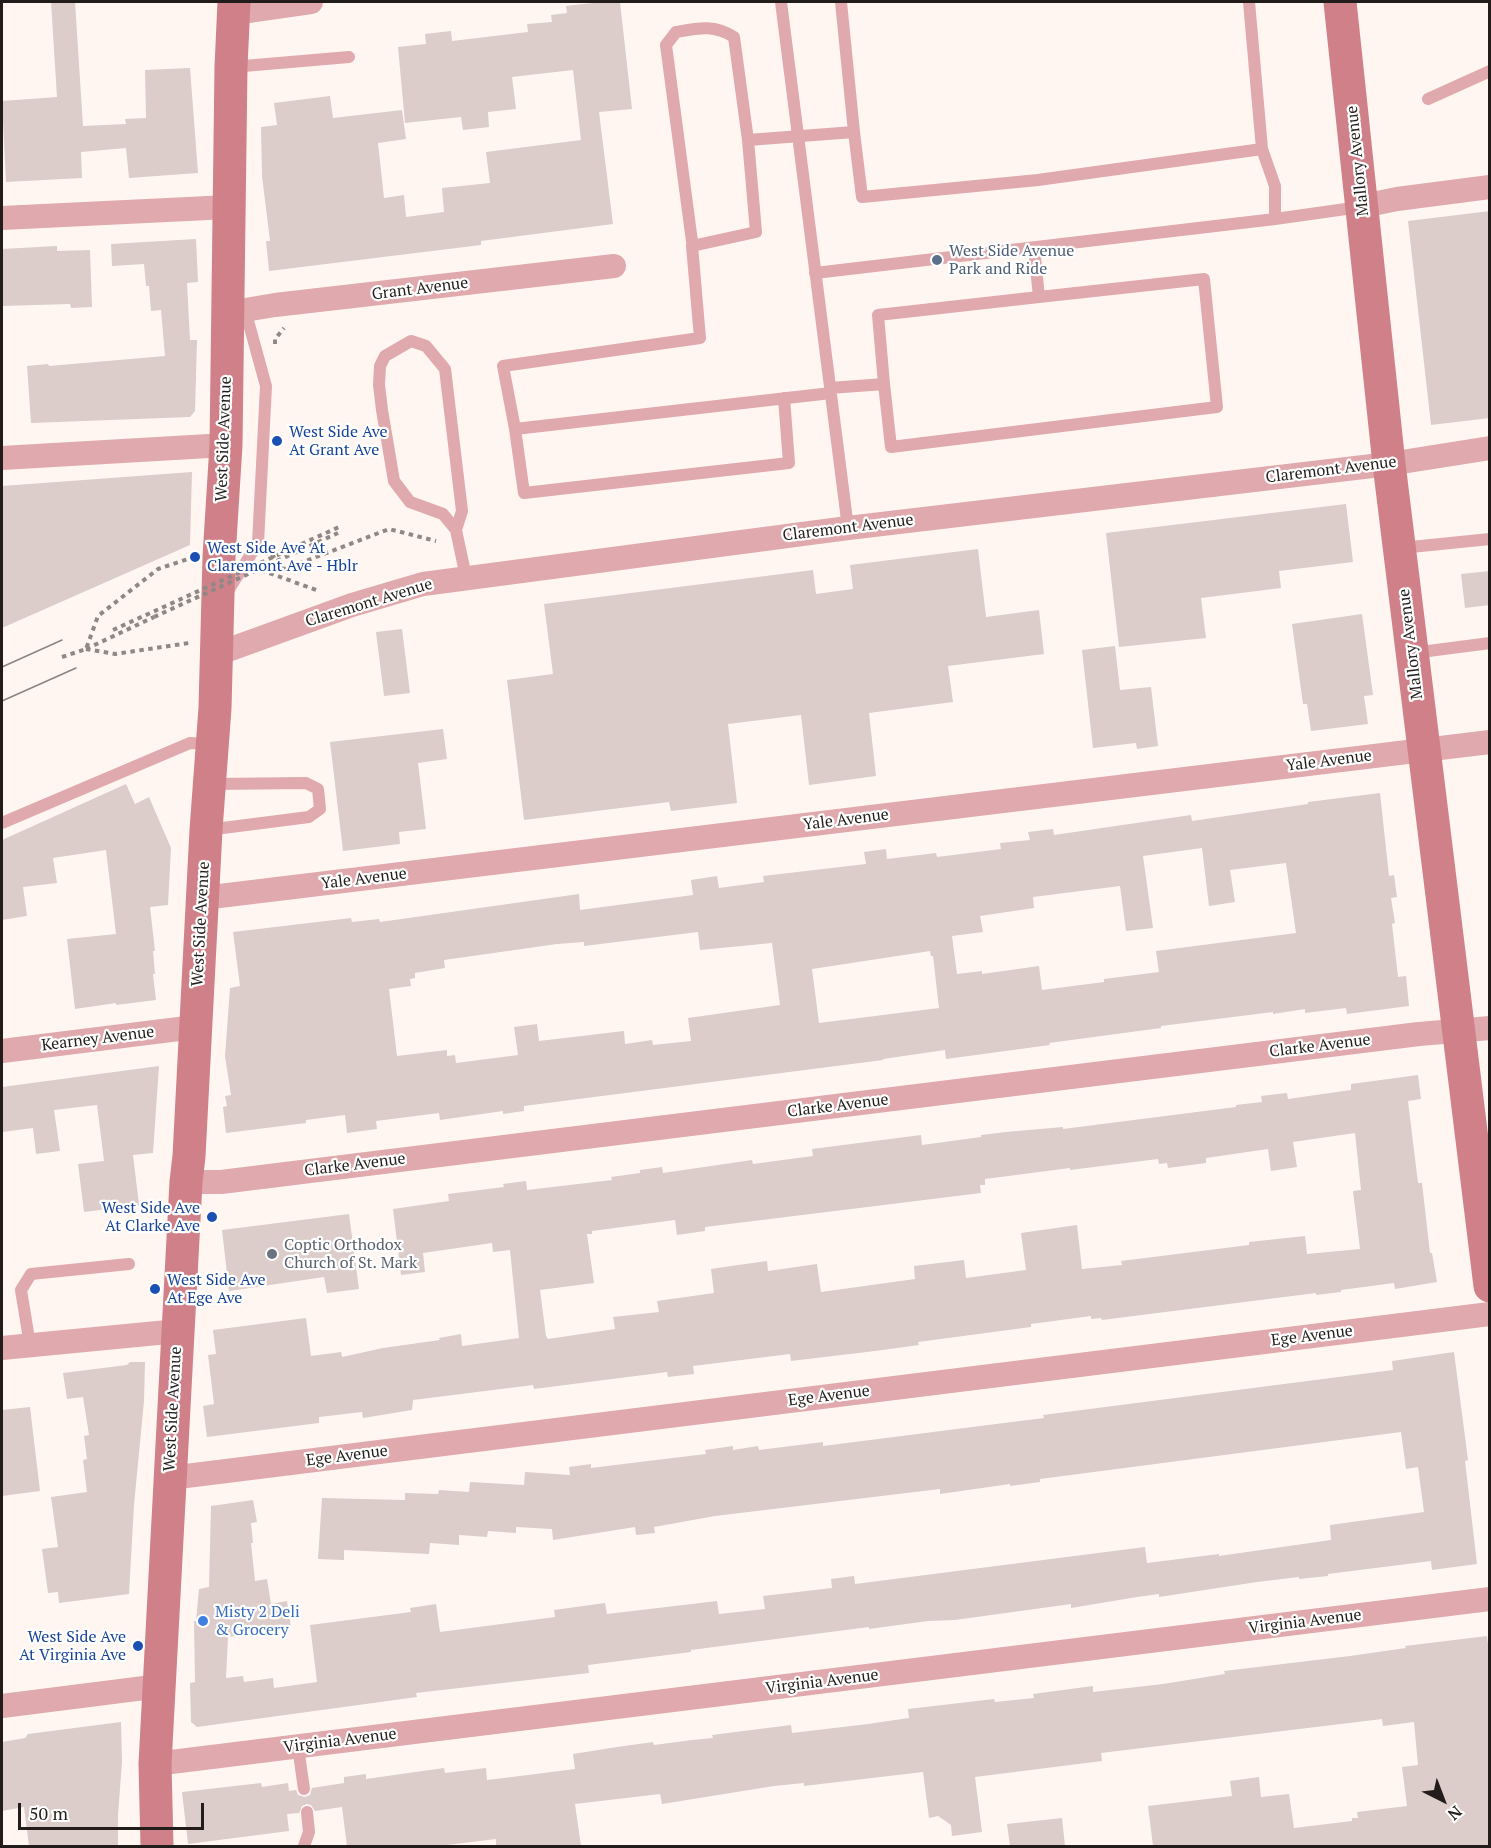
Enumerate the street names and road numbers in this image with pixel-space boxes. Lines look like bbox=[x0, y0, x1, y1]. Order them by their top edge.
street label: Mallory Avenue bbox=[1343, 105, 1373, 217]
street label: Grant Avenue bbox=[371, 274, 469, 304]
street label: West Side Avenue bbox=[212, 376, 236, 502]
street label: Claremont Avenue bbox=[1264, 452, 1398, 488]
street label: Claremont Avenue bbox=[781, 510, 915, 546]
street label: Claremont Avenue bbox=[303, 575, 435, 631]
street label: Mallory Avenue bbox=[1395, 588, 1427, 700]
street label: Yale Avenue bbox=[1285, 746, 1373, 776]
street label: Yale Avenue bbox=[802, 805, 890, 835]
street label: West Side Avenue bbox=[188, 861, 214, 987]
street label: Yale Avenue bbox=[320, 864, 408, 894]
street label: Kearney Avenue bbox=[41, 1023, 155, 1055]
street label: Clarke Avenue bbox=[1268, 1030, 1372, 1062]
street label: Clarke Avenue bbox=[786, 1090, 890, 1122]
street label: Clarke Avenue bbox=[303, 1149, 407, 1181]
street label: Ege Avenue bbox=[1270, 1321, 1354, 1351]
street label: West Side Avenue bbox=[160, 1346, 186, 1472]
street label: Ege Avenue bbox=[787, 1381, 871, 1411]
street label: Ege Avenue bbox=[305, 1441, 389, 1471]
street label: Virginia Avenue bbox=[1247, 1606, 1363, 1638]
street label: Virginia Avenue bbox=[764, 1666, 880, 1698]
street label: Virginia Avenue bbox=[282, 1725, 398, 1757]

